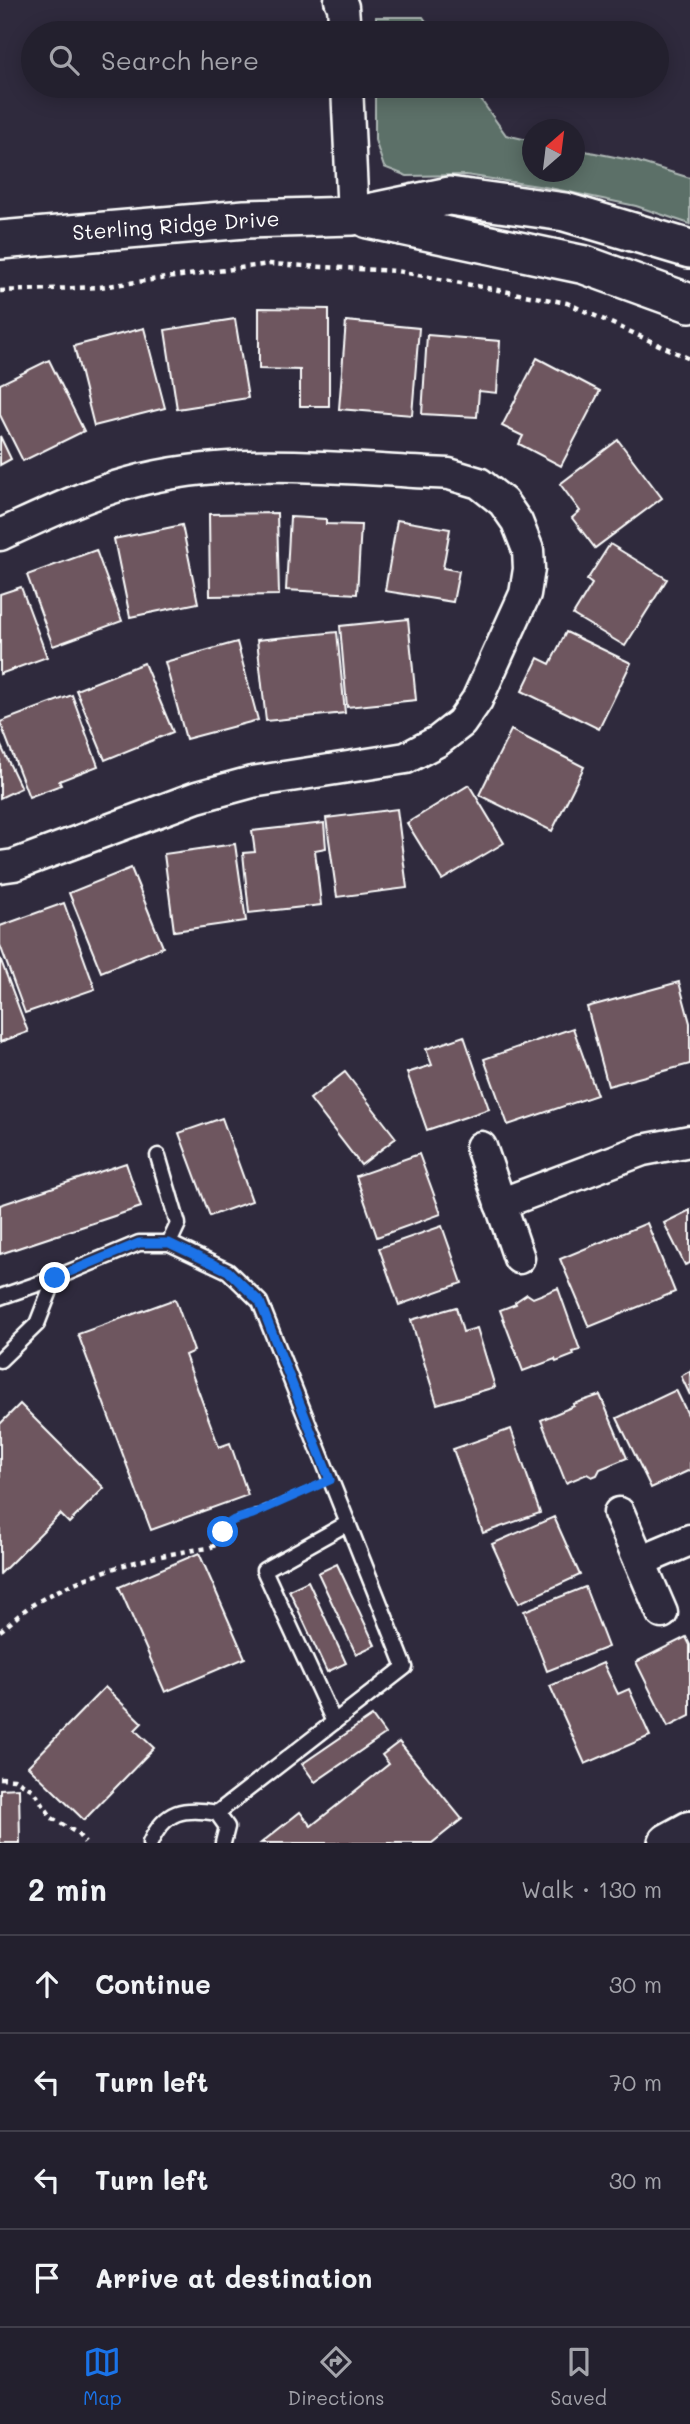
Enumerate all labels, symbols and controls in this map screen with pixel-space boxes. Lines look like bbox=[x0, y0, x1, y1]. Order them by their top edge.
search box bbox=[21, 21, 669, 98]
icon: search bbox=[45, 41, 83, 79]
text: Search here bbox=[101, 43, 259, 77]
north arrow bbox=[522, 119, 585, 182]
street label: Sterling Ridge Drive bbox=[71, 204, 280, 245]
route end bbox=[39, 1262, 70, 1293]
route start bbox=[207, 1516, 238, 1547]
text: 2 min bbox=[28, 1869, 107, 1909]
text: Walk · 130 m bbox=[521, 1874, 662, 1904]
icon: ahead bbox=[28, 1965, 66, 2003]
text: Continue bbox=[95, 1967, 211, 2001]
text: 30 m bbox=[609, 1969, 662, 1999]
icon: left bbox=[28, 2063, 66, 2101]
text: Turn left bbox=[95, 2065, 208, 2099]
text: 70 m bbox=[609, 2067, 662, 2097]
icon: left bbox=[28, 2161, 66, 2199]
text: Turn left bbox=[95, 2163, 208, 2197]
text: 30 m bbox=[609, 2165, 662, 2195]
icon: arrive bbox=[28, 2259, 66, 2297]
text: Arrive at destination bbox=[95, 2261, 372, 2295]
tab: Map bbox=[83, 2343, 122, 2410]
tab: Directions bbox=[288, 2343, 384, 2410]
tab: Saved bbox=[551, 2343, 607, 2410]

